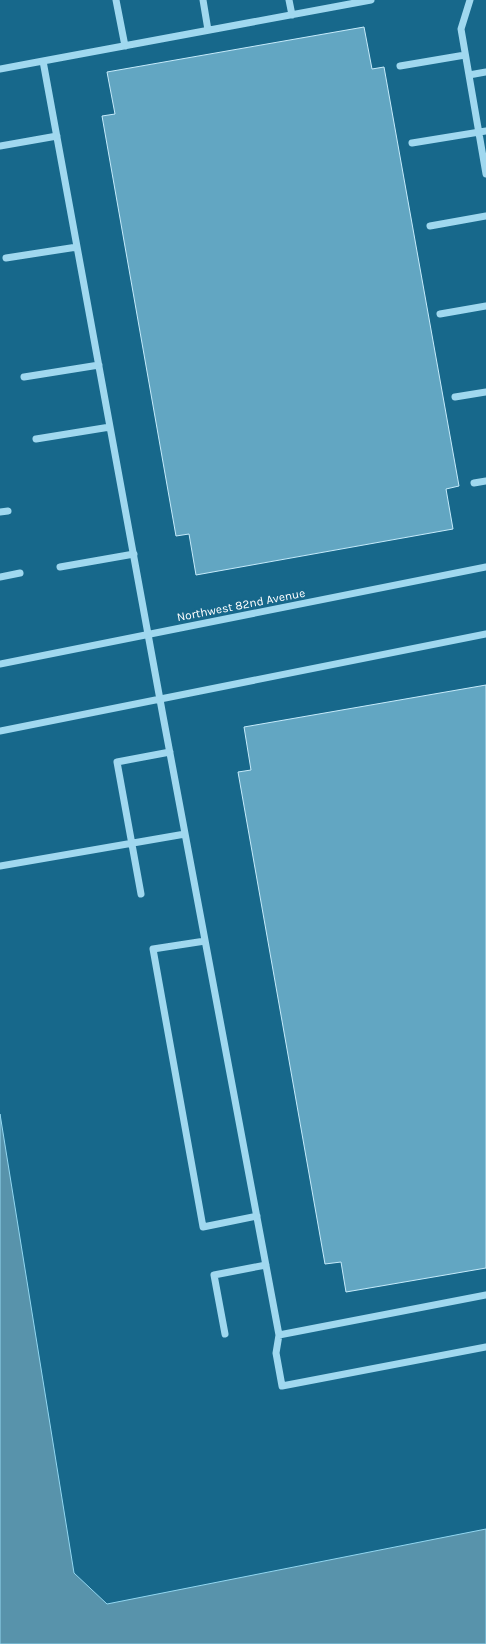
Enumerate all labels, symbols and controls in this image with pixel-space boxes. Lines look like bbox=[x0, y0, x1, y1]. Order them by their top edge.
street label: Northwest 82nd Avenue bbox=[176, 586, 306, 624]

